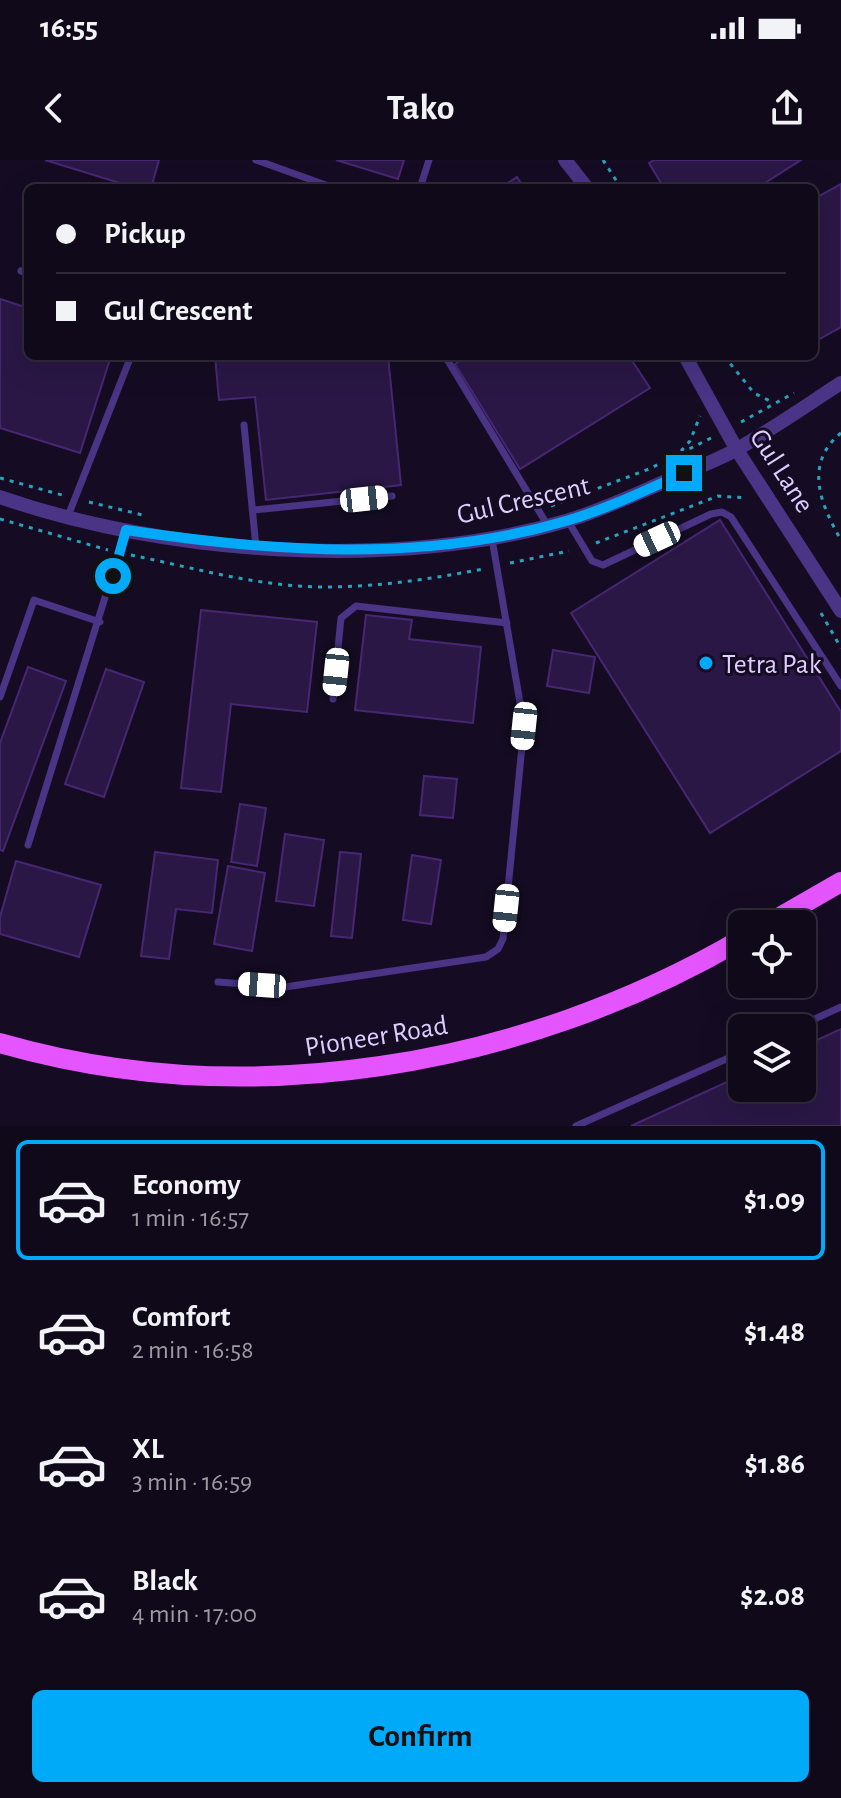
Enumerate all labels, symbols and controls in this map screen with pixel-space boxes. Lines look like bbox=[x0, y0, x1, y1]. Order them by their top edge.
text: 16:55 bbox=[40, 13, 98, 43]
icon: back bbox=[32, 86, 76, 130]
icon: share bbox=[765, 86, 809, 130]
text: Tako bbox=[386, 90, 455, 126]
text: Pickup bbox=[104, 219, 186, 249]
text: Gul Crescent bbox=[104, 296, 252, 326]
street label: Gul Lane bbox=[744, 424, 819, 518]
route end bbox=[666, 455, 702, 491]
street label: Gul Crescent bbox=[454, 472, 593, 530]
car bbox=[339, 485, 389, 513]
car bbox=[630, 518, 684, 560]
route start bbox=[95, 558, 131, 594]
car bbox=[322, 647, 350, 697]
place label: Tetra Pak bbox=[722, 651, 822, 679]
marker: Tetra Pak bbox=[697, 654, 715, 672]
car bbox=[510, 701, 538, 751]
car bbox=[492, 883, 520, 933]
map controls bbox=[728, 910, 816, 1102]
button: locate bbox=[728, 910, 816, 998]
car bbox=[237, 971, 287, 999]
street label: Pioneer Road bbox=[303, 1012, 450, 1062]
button: layers bbox=[728, 1014, 816, 1102]
icon: car bbox=[36, 1164, 108, 1236]
text: Economy bbox=[132, 1170, 241, 1200]
text: $1.09 bbox=[744, 1185, 805, 1215]
text: 1 min · 16:57 bbox=[132, 1205, 249, 1231]
icon: car bbox=[36, 1296, 108, 1368]
text: Comfort bbox=[132, 1302, 231, 1332]
text: $1.48 bbox=[744, 1317, 805, 1347]
text: 2 min · 16:58 bbox=[132, 1337, 253, 1363]
icon: car bbox=[36, 1428, 108, 1500]
text: XL bbox=[132, 1434, 164, 1464]
text: $1.86 bbox=[745, 1449, 805, 1479]
text: 3 min · 16:59 bbox=[132, 1469, 252, 1495]
icon: car bbox=[36, 1560, 108, 1632]
text: Black bbox=[132, 1566, 198, 1596]
text: $2.08 bbox=[740, 1581, 805, 1611]
text: 4 min · 17:00 bbox=[132, 1601, 257, 1627]
button: Confirm bbox=[32, 1690, 809, 1782]

